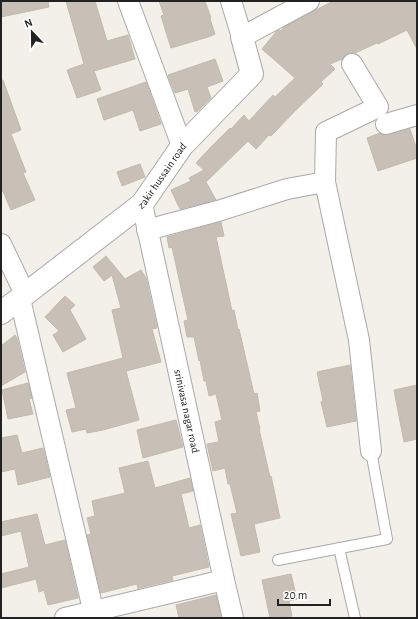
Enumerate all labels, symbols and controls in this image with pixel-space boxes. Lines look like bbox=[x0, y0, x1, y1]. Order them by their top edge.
north arrow bbox=[12, 12, 52, 52]
text: N bbox=[23, 17, 34, 30]
street label: zakir hussain road bbox=[136, 140, 189, 211]
street label: srinivasa nagar road bbox=[172, 368, 201, 454]
scale bar bbox=[278, 581, 330, 607]
text: 20 m bbox=[284, 589, 307, 601]

